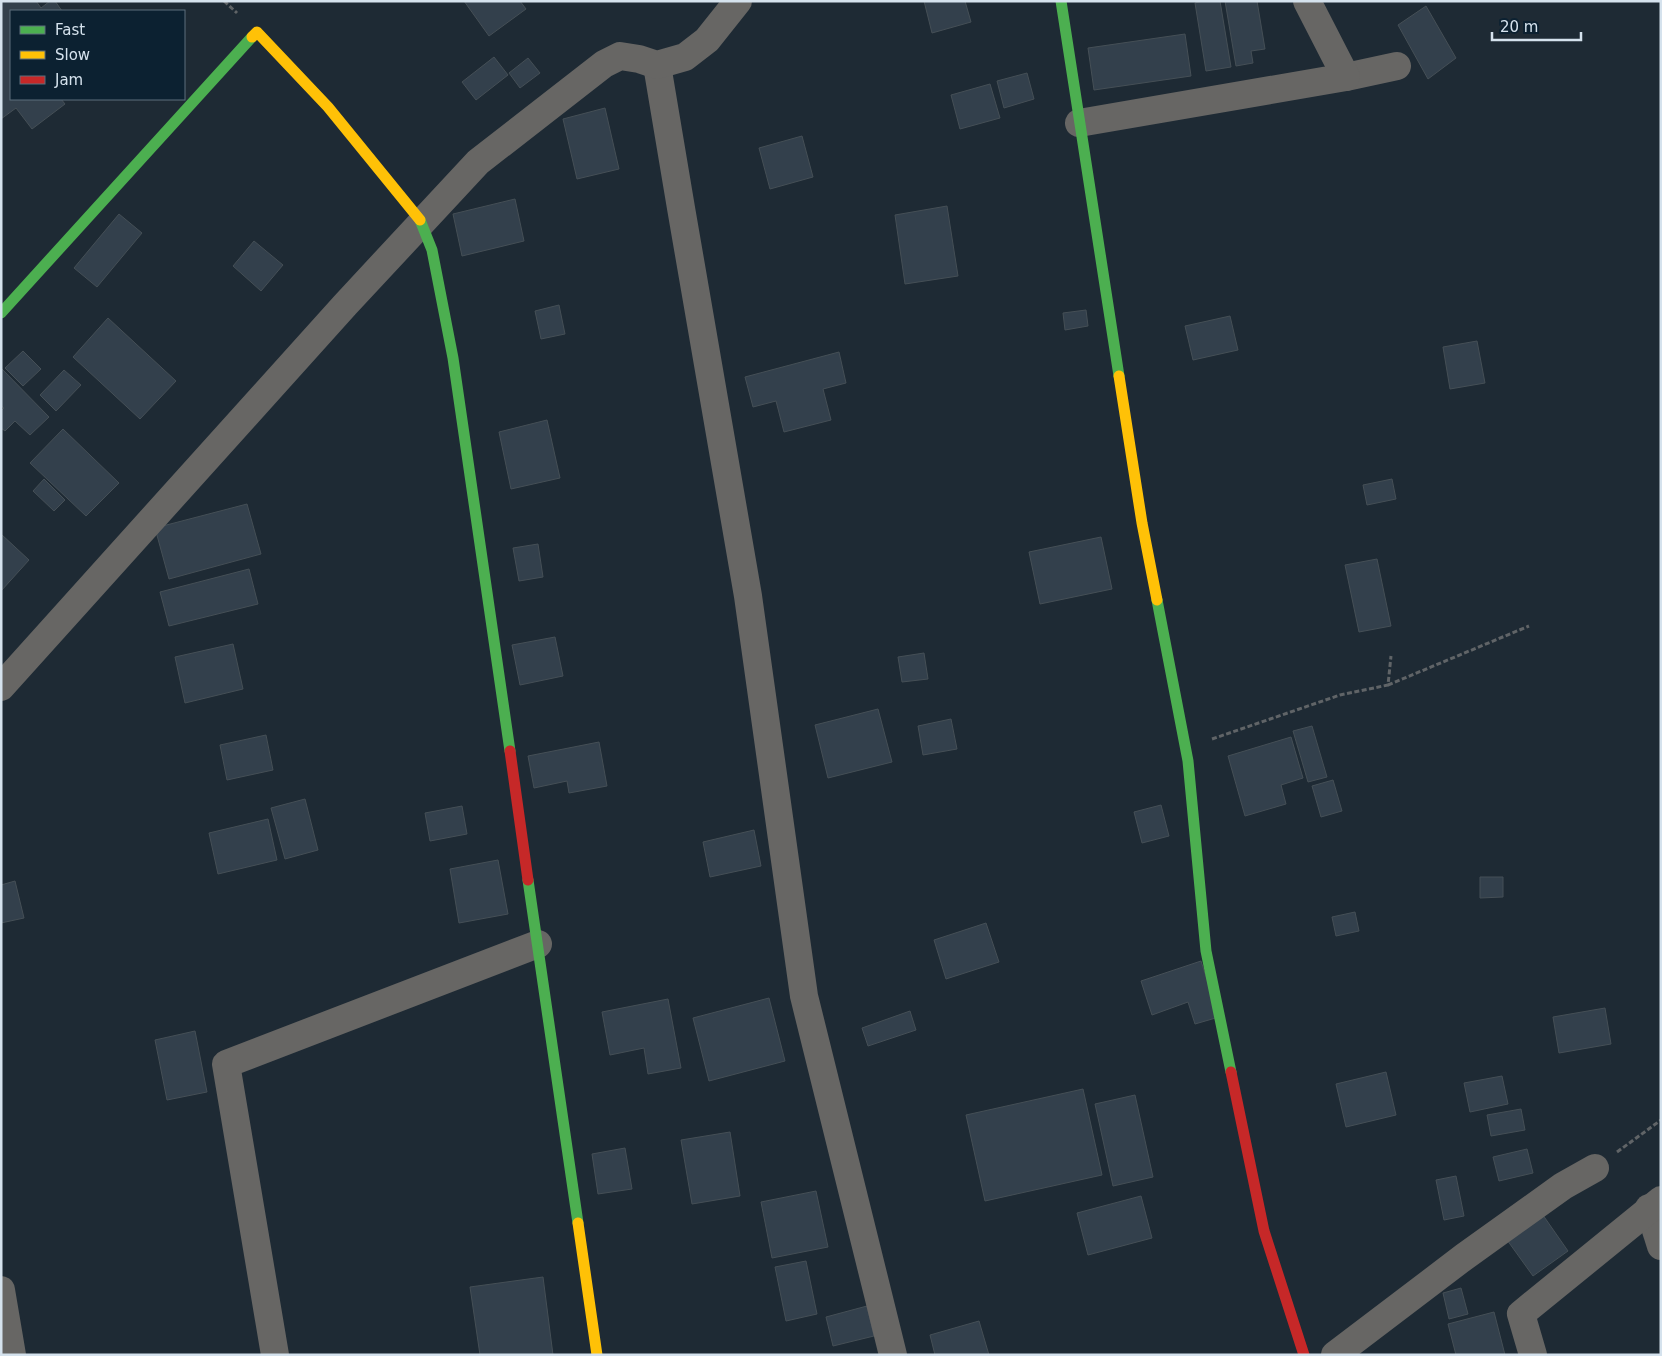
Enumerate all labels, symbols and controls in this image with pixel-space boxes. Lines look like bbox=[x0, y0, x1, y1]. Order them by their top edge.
legend bbox=[10, 10, 185, 100]
scale bar bbox=[1492, 10, 1581, 42]
text: 20 m bbox=[1500, 18, 1538, 36]
text: Fast bbox=[55, 21, 85, 39]
text: Slow bbox=[55, 46, 90, 64]
text: Jam bbox=[54, 71, 83, 89]

